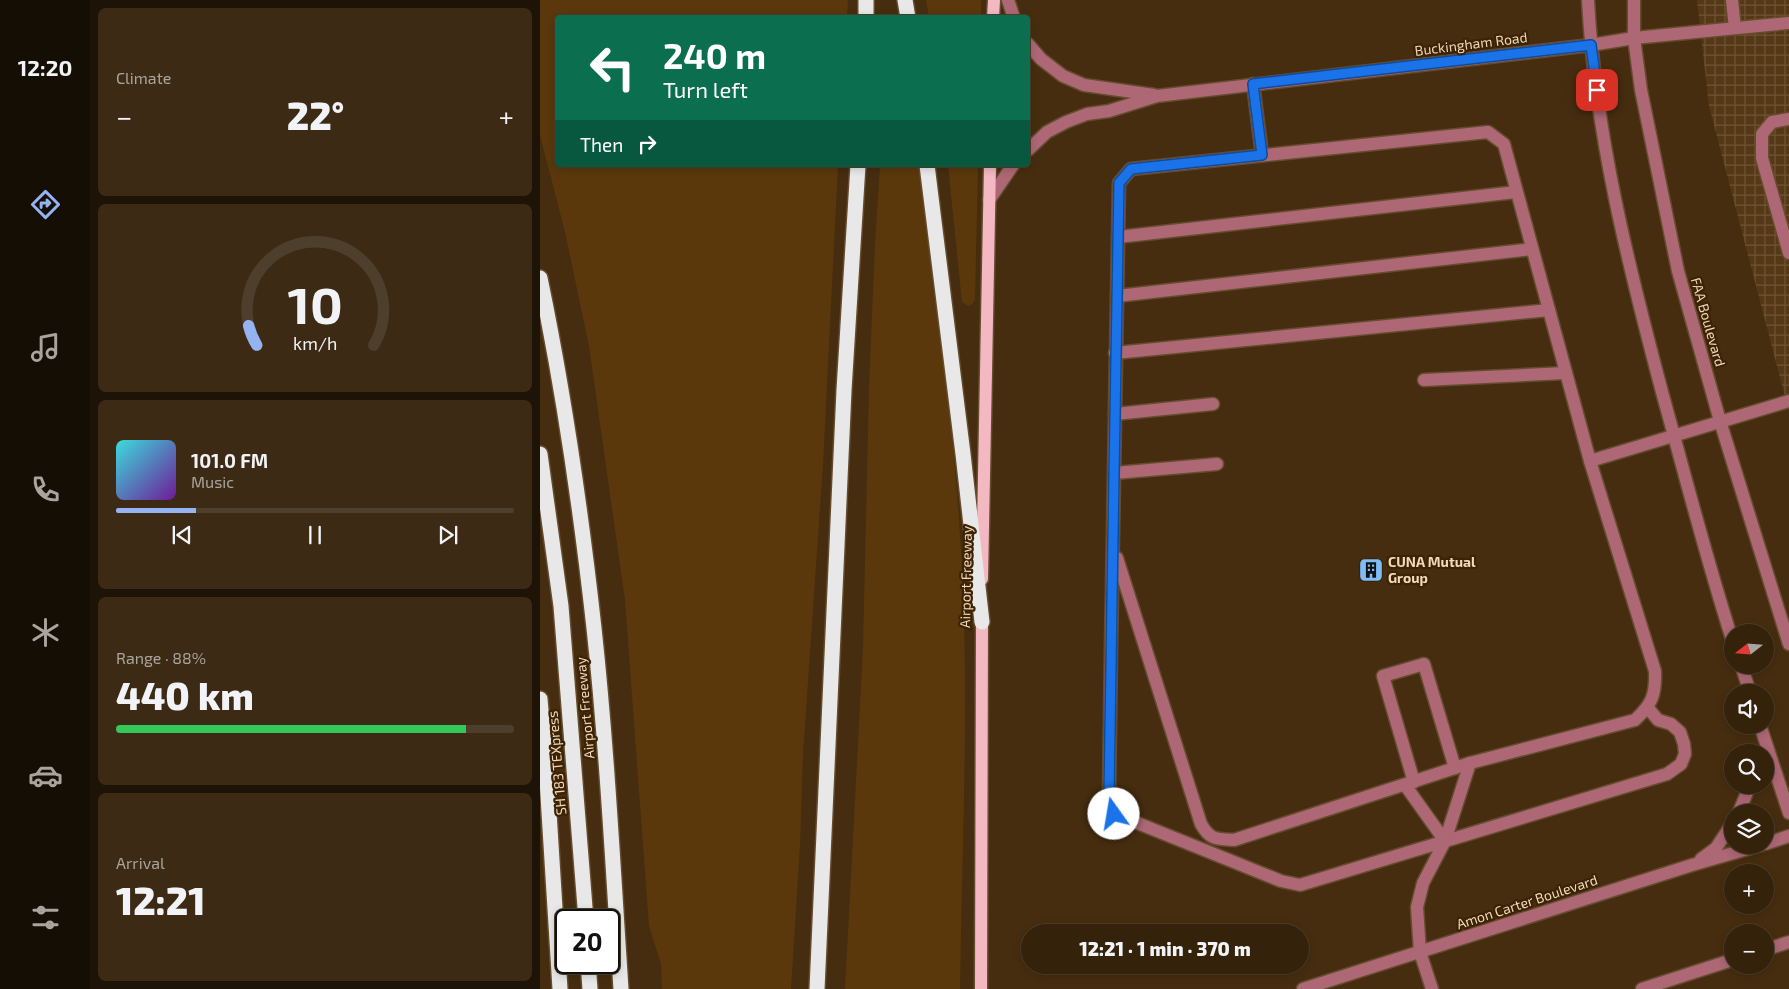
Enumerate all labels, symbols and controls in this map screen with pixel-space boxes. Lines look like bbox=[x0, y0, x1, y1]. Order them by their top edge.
street label: Buckingham Road bbox=[1414, 28, 1528, 59]
text: 240 m bbox=[663, 34, 766, 76]
icon: left bbox=[580, 35, 645, 100]
text: 12:20 bbox=[18, 54, 72, 80]
text: Climate bbox=[116, 68, 171, 87]
pin bbox=[1576, 69, 1618, 111]
text: Turn left bbox=[663, 76, 748, 102]
icon: arrive bbox=[1583, 76, 1611, 104]
text: 22° bbox=[287, 92, 344, 138]
text: − bbox=[116, 99, 132, 133]
text: + bbox=[499, 99, 514, 133]
icon: right bbox=[633, 130, 661, 158]
text: Then bbox=[580, 133, 623, 156]
icon: directions bbox=[28, 187, 63, 222]
text: 10 bbox=[287, 272, 343, 334]
street label: FAA Boulevard bbox=[1688, 275, 1729, 368]
icon: music bbox=[28, 330, 63, 365]
text: km/h bbox=[293, 332, 337, 354]
text: 101.0 FM bbox=[191, 449, 268, 472]
icon: phone bbox=[28, 472, 63, 507]
text: Music bbox=[191, 472, 234, 491]
icon: previous bbox=[168, 521, 196, 549]
icon: pause bbox=[301, 521, 329, 549]
icon: next bbox=[434, 521, 462, 549]
street label: Airport Freeway bbox=[956, 525, 975, 628]
place label: CUNA Mutual Group bbox=[1388, 553, 1476, 586]
building icon: CUNA Mutual Group bbox=[1358, 557, 1384, 583]
icon: climate bbox=[28, 615, 63, 650]
north arrow bbox=[1724, 624, 1774, 674]
map controls bbox=[1724, 624, 1774, 974]
text: Range · 88% bbox=[116, 648, 206, 667]
street label: Airport Freeway bbox=[572, 656, 597, 760]
text: 440 km bbox=[116, 672, 254, 718]
button: sound bbox=[1724, 684, 1774, 734]
street label: SH 183 TEXpress bbox=[543, 710, 570, 816]
button: search bbox=[1724, 744, 1774, 794]
icon: car bbox=[28, 758, 63, 793]
position arrow bbox=[1087, 787, 1139, 839]
button: layers bbox=[1724, 804, 1774, 854]
text: Arrival bbox=[116, 853, 165, 872]
button: + bbox=[1724, 864, 1774, 914]
street label: Amon Carter Boulevard bbox=[1454, 871, 1600, 932]
text: 12:21 bbox=[116, 877, 205, 923]
icon: filters bbox=[28, 900, 63, 935]
speed limit sign: 20 bbox=[555, 909, 620, 974]
button: − bbox=[1724, 924, 1774, 974]
text: 12:21 · 1 min · 370 m bbox=[1079, 937, 1251, 960]

